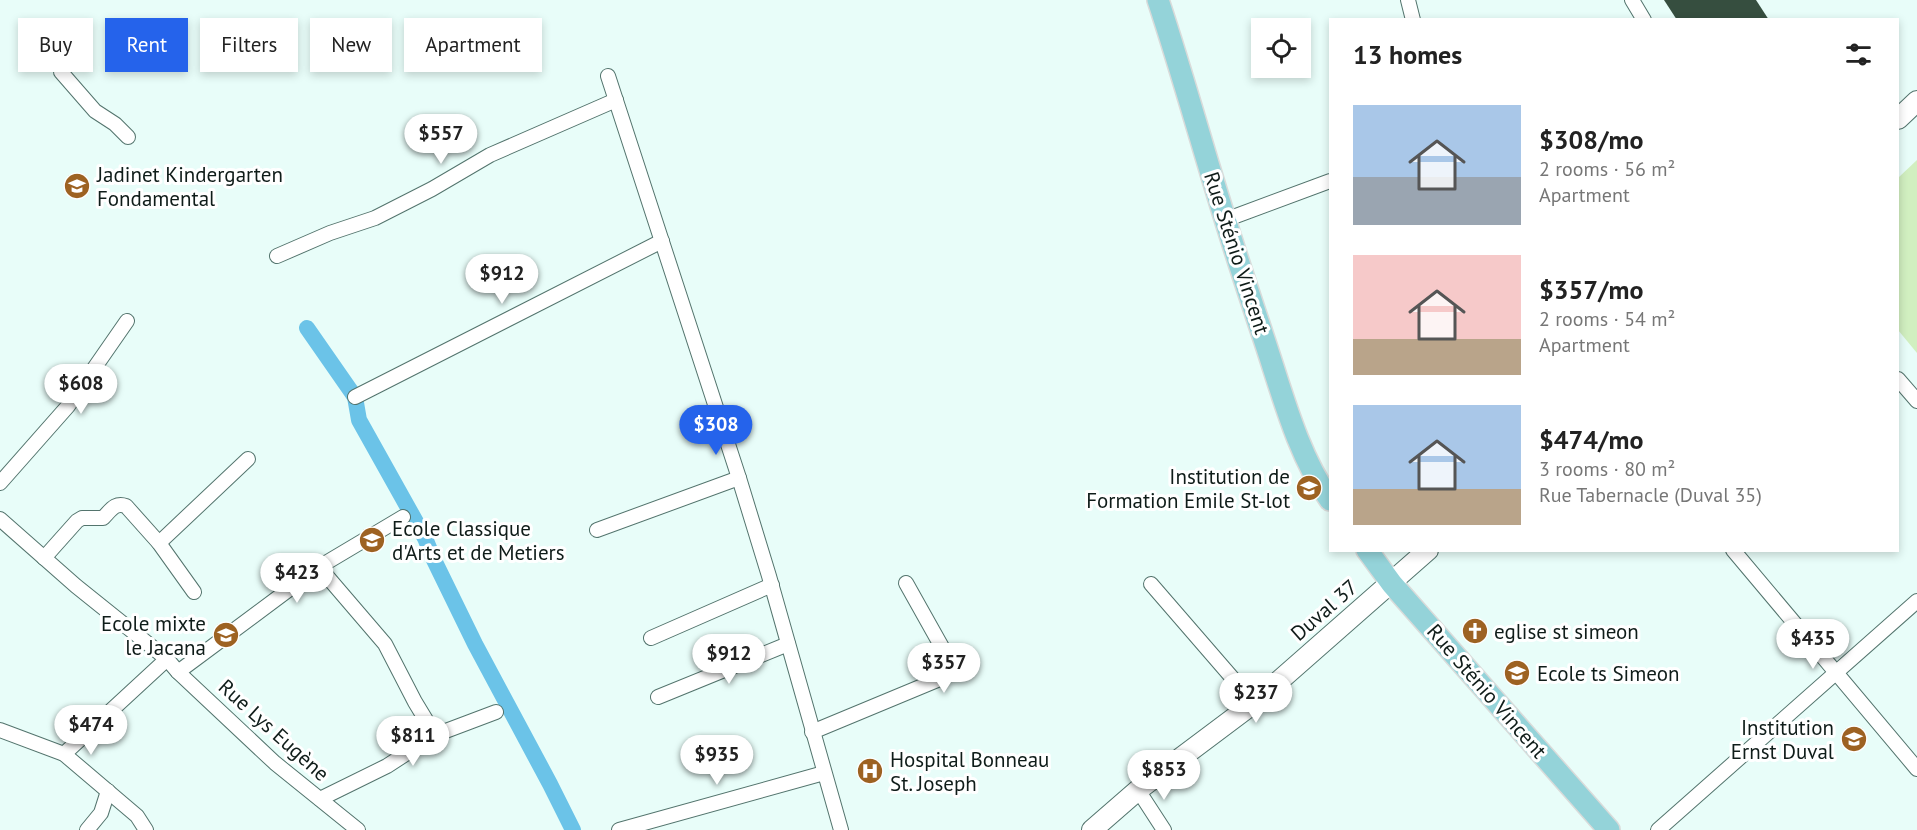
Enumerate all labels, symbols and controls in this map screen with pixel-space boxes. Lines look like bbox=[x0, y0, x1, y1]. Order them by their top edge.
chip: Buy bbox=[18, 18, 93, 72]
chip: Rent bbox=[105, 18, 188, 72]
chip: Filters bbox=[200, 18, 298, 72]
chip: New bbox=[310, 18, 392, 72]
chip: Apartment bbox=[404, 18, 542, 72]
map controls bbox=[1251, 18, 1311, 78]
button: locate bbox=[1251, 18, 1311, 78]
text: 13 homes bbox=[1353, 38, 1462, 71]
icon: filters bbox=[1842, 38, 1875, 71]
pin: $557 bbox=[405, 114, 477, 165]
text: $557 bbox=[418, 120, 464, 146]
text: $308/mo bbox=[1539, 123, 1643, 156]
icon: home bbox=[1401, 129, 1473, 201]
text: 2 rooms · 56 m² bbox=[1539, 156, 1675, 182]
place label: Jadinet Kindergarten Fondamental bbox=[96, 161, 283, 212]
street label: Rue Sténio Vincent bbox=[1198, 168, 1276, 338]
school or university icon: Jadinet Kindergarten Fondamental bbox=[62, 171, 92, 201]
text: Apartment bbox=[1539, 182, 1630, 208]
pin: $912 bbox=[466, 254, 538, 305]
text: $912 bbox=[479, 260, 525, 286]
text: $357/mo bbox=[1539, 273, 1643, 306]
icon: home bbox=[1401, 279, 1473, 351]
text: 2 rooms · 54 m² bbox=[1539, 306, 1675, 332]
text: Apartment bbox=[1539, 332, 1630, 358]
pin: $608 bbox=[45, 364, 117, 415]
text: $608 bbox=[58, 370, 104, 396]
pin: $308 bbox=[680, 405, 752, 456]
text: $308 bbox=[693, 411, 739, 437]
text: $474/mo bbox=[1539, 423, 1643, 456]
icon: home bbox=[1401, 429, 1473, 501]
text: 3 rooms · 80 m² bbox=[1539, 456, 1675, 482]
place label: Institution de Formation Emile St-lot bbox=[1086, 463, 1290, 514]
school or university icon: Institution de Formation Emile St-lot bbox=[1294, 473, 1324, 503]
text: Rue Tabernacle (Duval 35) bbox=[1539, 482, 1762, 508]
place label: Ecole Classique d'Arts et de Metiers bbox=[392, 515, 565, 566]
school or university icon: Ecole Classique d'Arts et de Metiers bbox=[357, 525, 387, 555]
pin: $423 bbox=[261, 553, 333, 604]
text: $423 bbox=[274, 559, 320, 585]
street label: Duval 37 bbox=[1285, 573, 1363, 647]
place label: Ecole mixte le Jacana bbox=[101, 610, 206, 661]
church icon: eglise st simeon bbox=[1460, 616, 1490, 646]
street label: Rue Sténio Vincent bbox=[1421, 618, 1553, 764]
place label: eglise st simeon bbox=[1494, 618, 1639, 645]
pin: $435 bbox=[1777, 619, 1849, 670]
school or university icon: Ecole mixte le Jacana bbox=[211, 620, 241, 650]
text: $435 bbox=[1790, 625, 1836, 651]
pin: $912 bbox=[693, 634, 765, 685]
text: $912 bbox=[706, 640, 752, 666]
pin: $357 bbox=[908, 643, 980, 694]
text: $357 bbox=[921, 649, 967, 675]
school or university icon: Ecole ts Simeon bbox=[1502, 658, 1532, 688]
place label: Ecole ts Simeon bbox=[1537, 660, 1680, 687]
street label: Rue Lys Eugène bbox=[213, 673, 335, 787]
pin: $237 bbox=[1220, 673, 1292, 724]
text: $237 bbox=[1233, 679, 1279, 705]
pin: $474 bbox=[55, 705, 127, 756]
text: $474 bbox=[68, 711, 114, 737]
place label: Institution Ernst Duval bbox=[1731, 714, 1834, 765]
pin: $811 bbox=[377, 716, 449, 767]
text: $811 bbox=[390, 722, 436, 748]
school or university icon: Institution Ernst Duval bbox=[1839, 724, 1869, 754]
pin: $935 bbox=[681, 735, 753, 786]
text: $935 bbox=[694, 741, 740, 767]
place label: Hospital Bonneau St. Joseph bbox=[890, 746, 1049, 797]
pin: $853 bbox=[1128, 750, 1200, 801]
hospital icon: Hospital Bonneau St. Joseph bbox=[855, 756, 885, 786]
text: $853 bbox=[1141, 756, 1187, 782]

